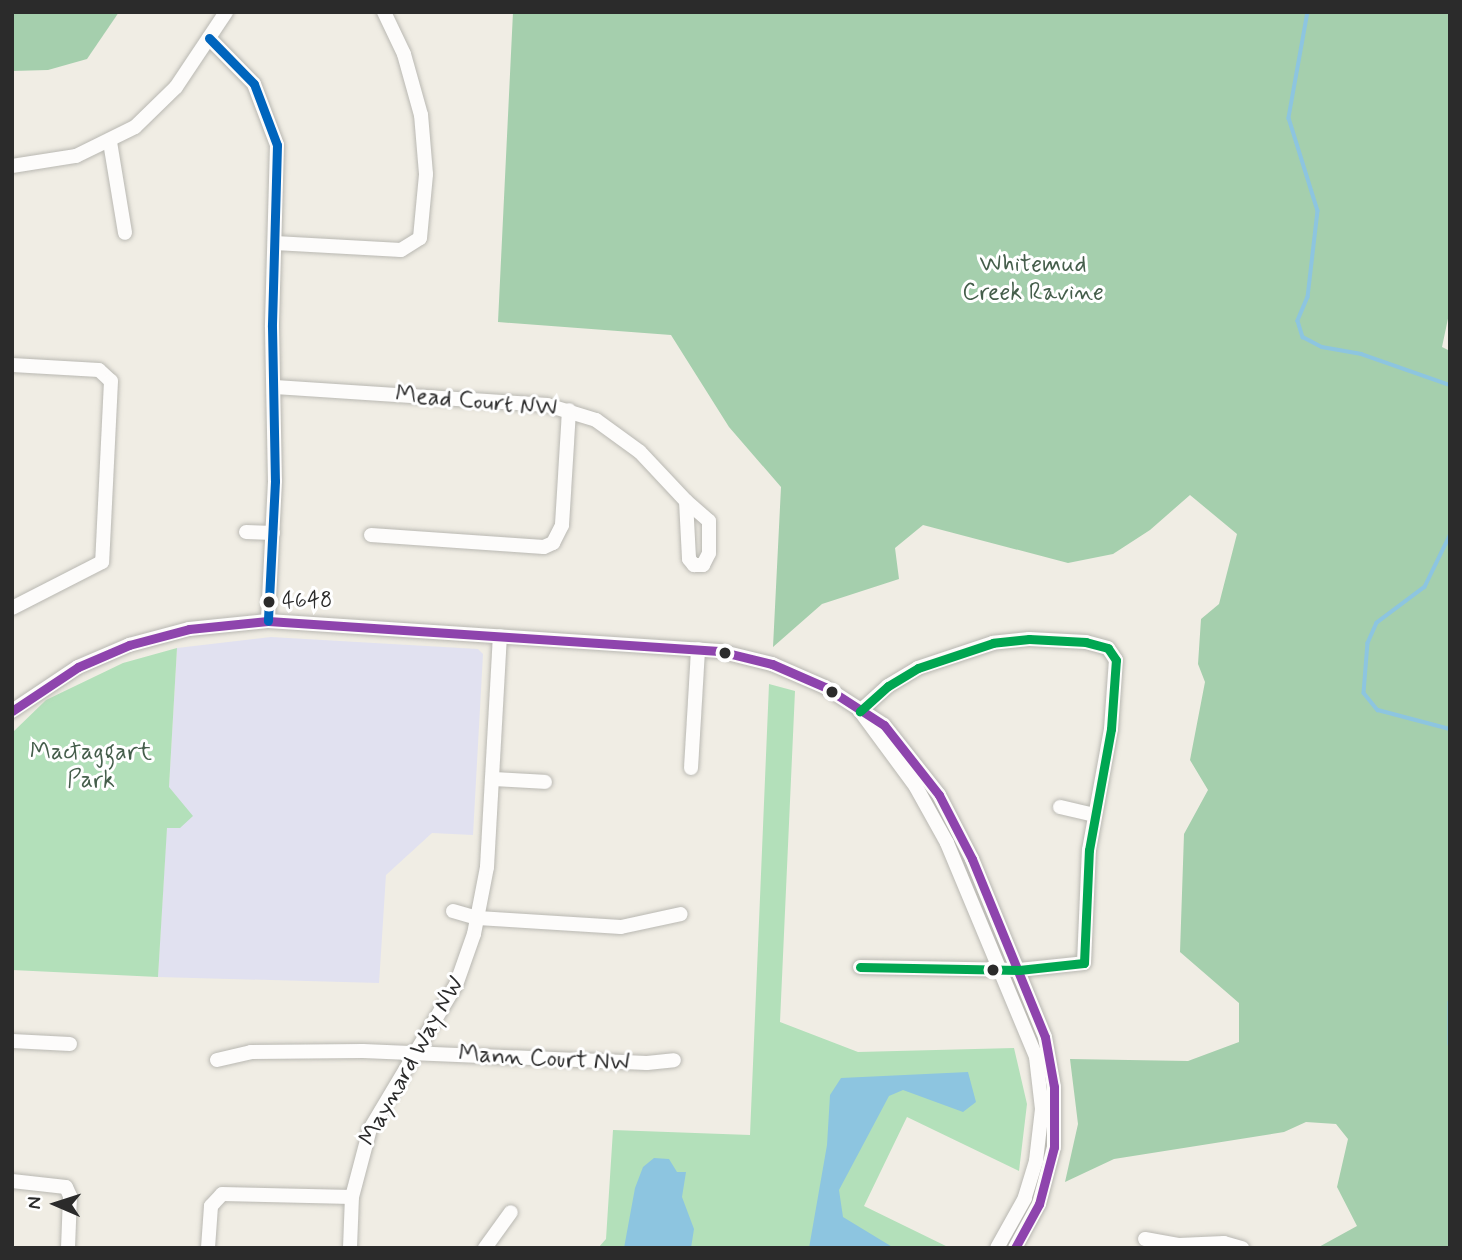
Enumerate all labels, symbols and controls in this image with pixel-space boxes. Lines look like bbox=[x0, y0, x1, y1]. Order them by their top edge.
park label: Whitemud Creek Ravine bbox=[963, 251, 1103, 307]
street label: Mead Court NW bbox=[393, 381, 559, 423]
place label: 4648 bbox=[282, 589, 332, 615]
marker: 4648 bbox=[262, 595, 276, 609]
unlabelled marker bbox=[718, 646, 732, 660]
unlabelled marker bbox=[825, 685, 839, 699]
park label: Mactaggart Park bbox=[30, 739, 152, 795]
unlabelled marker bbox=[986, 963, 1000, 977]
street label: Maynard Way NW bbox=[353, 970, 471, 1152]
street label: Mann Court NW bbox=[458, 1040, 630, 1078]
north arrow bbox=[21, 1169, 91, 1239]
text: N bbox=[22, 1196, 47, 1210]

